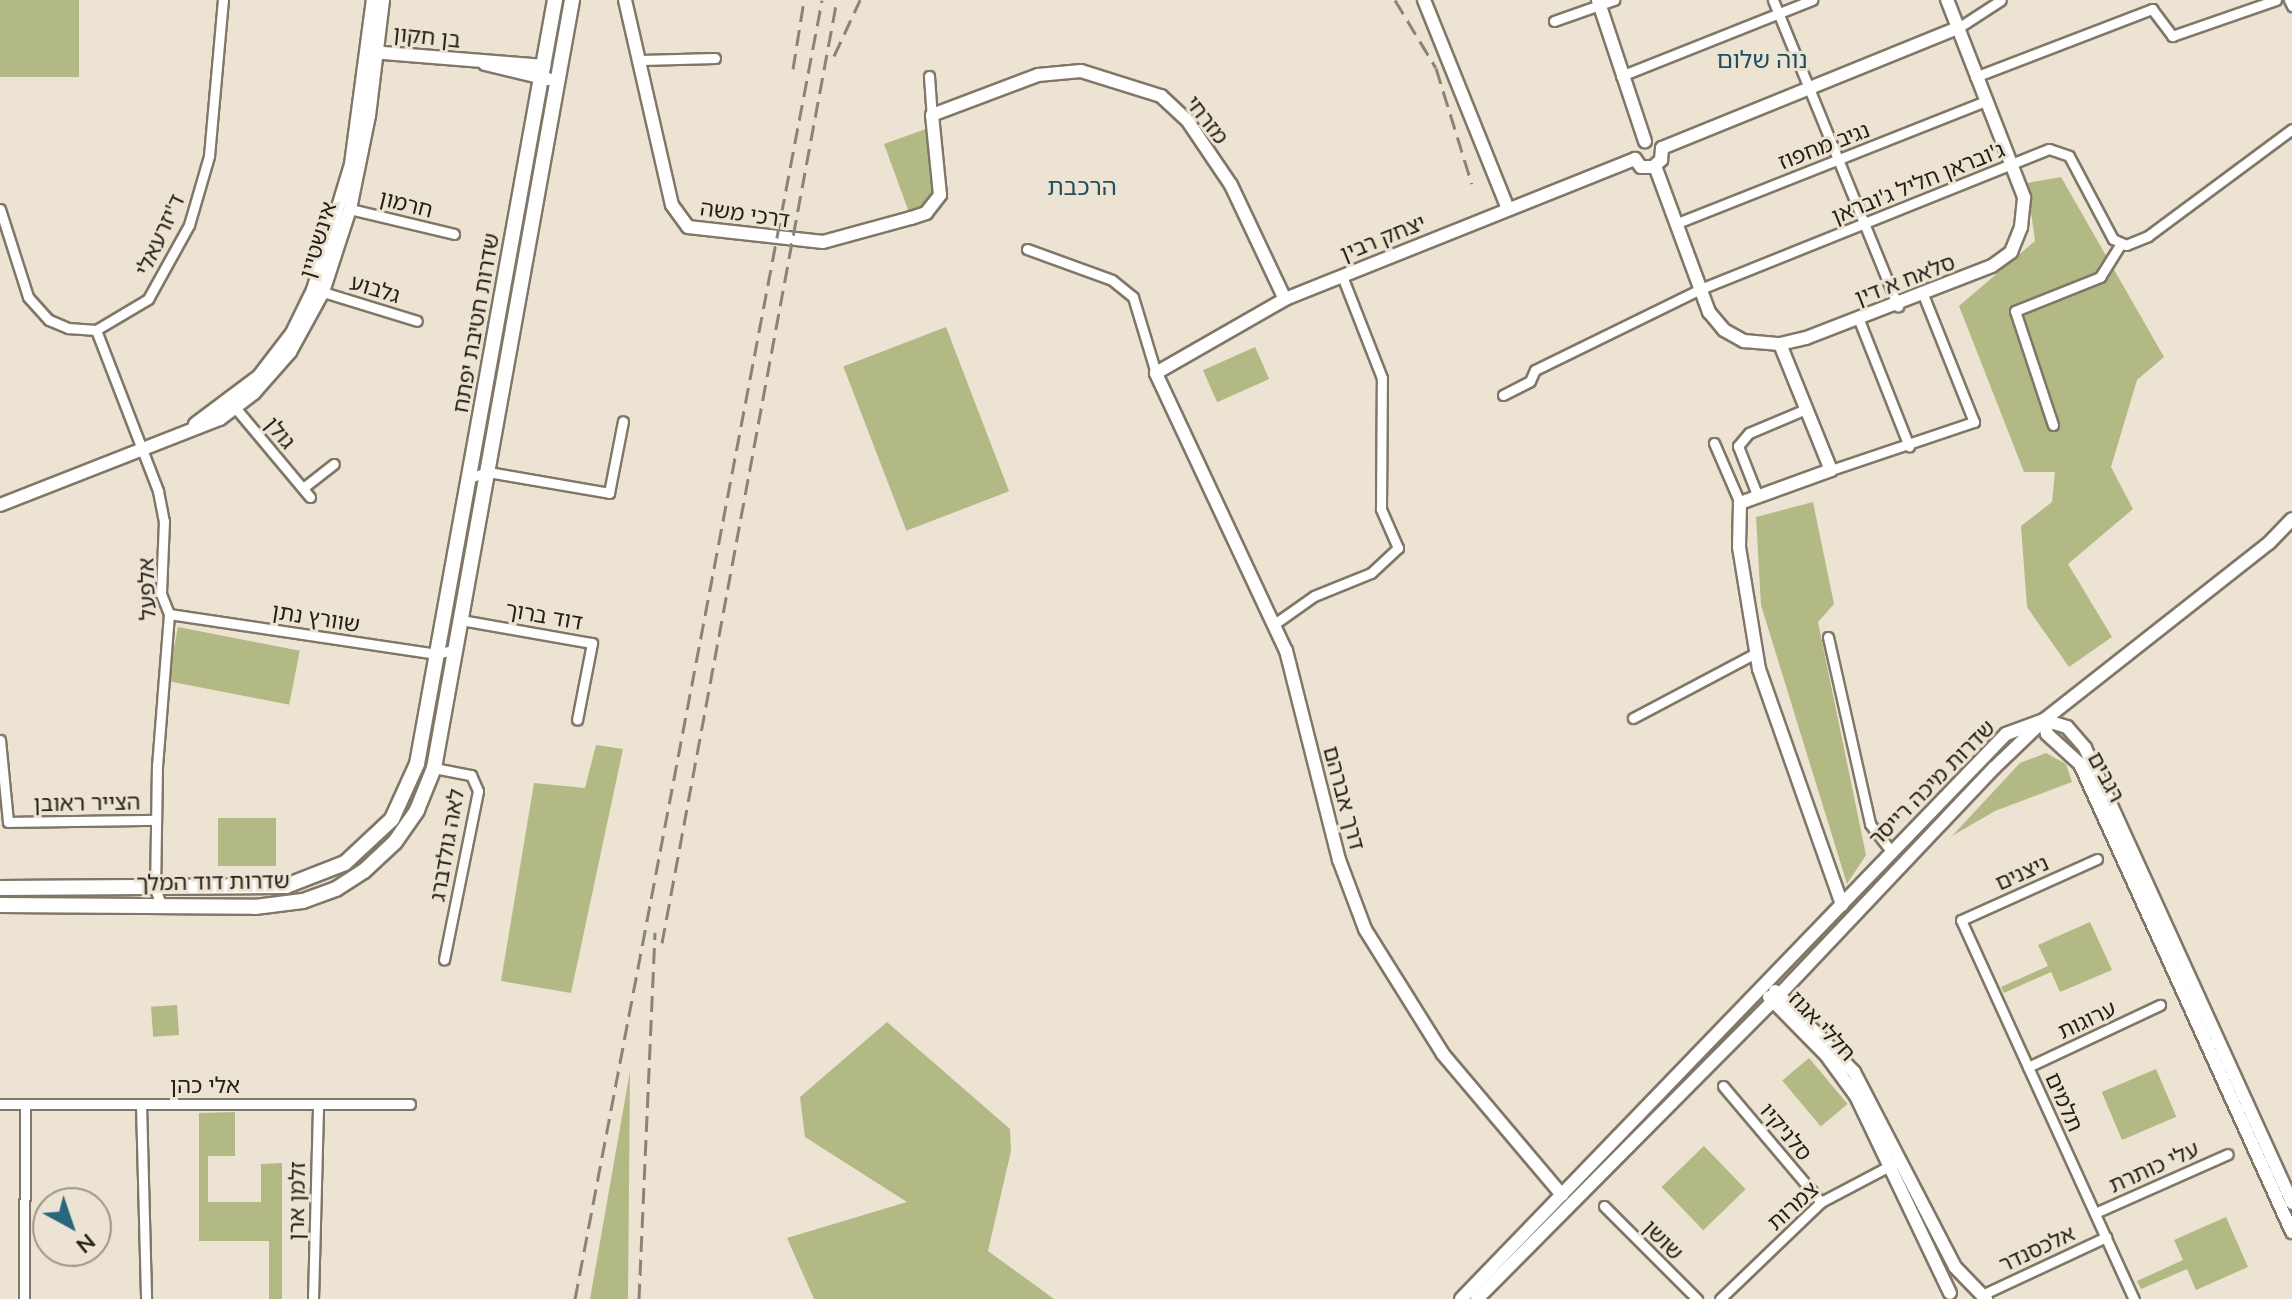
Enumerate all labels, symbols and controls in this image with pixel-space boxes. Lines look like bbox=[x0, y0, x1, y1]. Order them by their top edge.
street label: בן חקון bbox=[392, 20, 462, 54]
district label: נוה שלום bbox=[1716, 46, 1808, 74]
street label: מזרחי bbox=[1180, 90, 1234, 150]
street label: נגיב מחפוז bbox=[1775, 117, 1873, 175]
street label: ג'ובראן חליל ג'ובראן bbox=[1828, 136, 2008, 230]
district label: הרכבת bbox=[1047, 173, 1117, 201]
street label: חרמון bbox=[376, 185, 436, 223]
street label: ד'יזרעאלי bbox=[130, 190, 190, 280]
street label: דרכי משה bbox=[699, 195, 791, 233]
street label: אינשטיין bbox=[294, 199, 342, 281]
street label: יצחק רבין bbox=[1336, 209, 1430, 267]
street label: שדרות חטיבת יפתח bbox=[447, 231, 505, 415]
street label: סלאח א דין bbox=[1851, 249, 1959, 311]
street label: גלבוע bbox=[347, 269, 403, 309]
street label: גולן bbox=[259, 412, 301, 454]
street label: אלפעל bbox=[133, 557, 161, 621]
street label: דוד ברוך bbox=[503, 596, 585, 636]
street label: שוורץ נתן bbox=[270, 598, 362, 638]
street label: שדרות מיכה רייסר bbox=[1863, 714, 2001, 852]
street label: דרך אברהם bbox=[1317, 743, 1371, 853]
street label: רגבים bbox=[2082, 747, 2130, 807]
street label: לאה גולדברג bbox=[424, 787, 470, 903]
street label: הצייר ראובן bbox=[33, 789, 141, 817]
street label: ניצנים bbox=[1991, 850, 2053, 896]
street label: שדרות דוד המלך bbox=[136, 867, 290, 897]
street label: חללי אגוז bbox=[1783, 986, 1861, 1066]
street label: ערוגות bbox=[2054, 995, 2120, 1045]
street label: תלמים bbox=[2039, 1068, 2089, 1136]
street label: אלי כהן bbox=[170, 1073, 240, 1099]
street label: סלניקיו bbox=[1754, 1098, 1818, 1166]
street label: עלי כותרת bbox=[2105, 1135, 2203, 1199]
street label: זלמן ארן bbox=[283, 1161, 311, 1241]
street label: צמרות bbox=[1762, 1176, 1824, 1236]
north arrow bbox=[32, 1187, 112, 1267]
street label: שושן bbox=[1637, 1214, 1689, 1266]
street label: אלכסנדר bbox=[1995, 1220, 2079, 1278]
text: N bbox=[71, 1228, 102, 1260]

